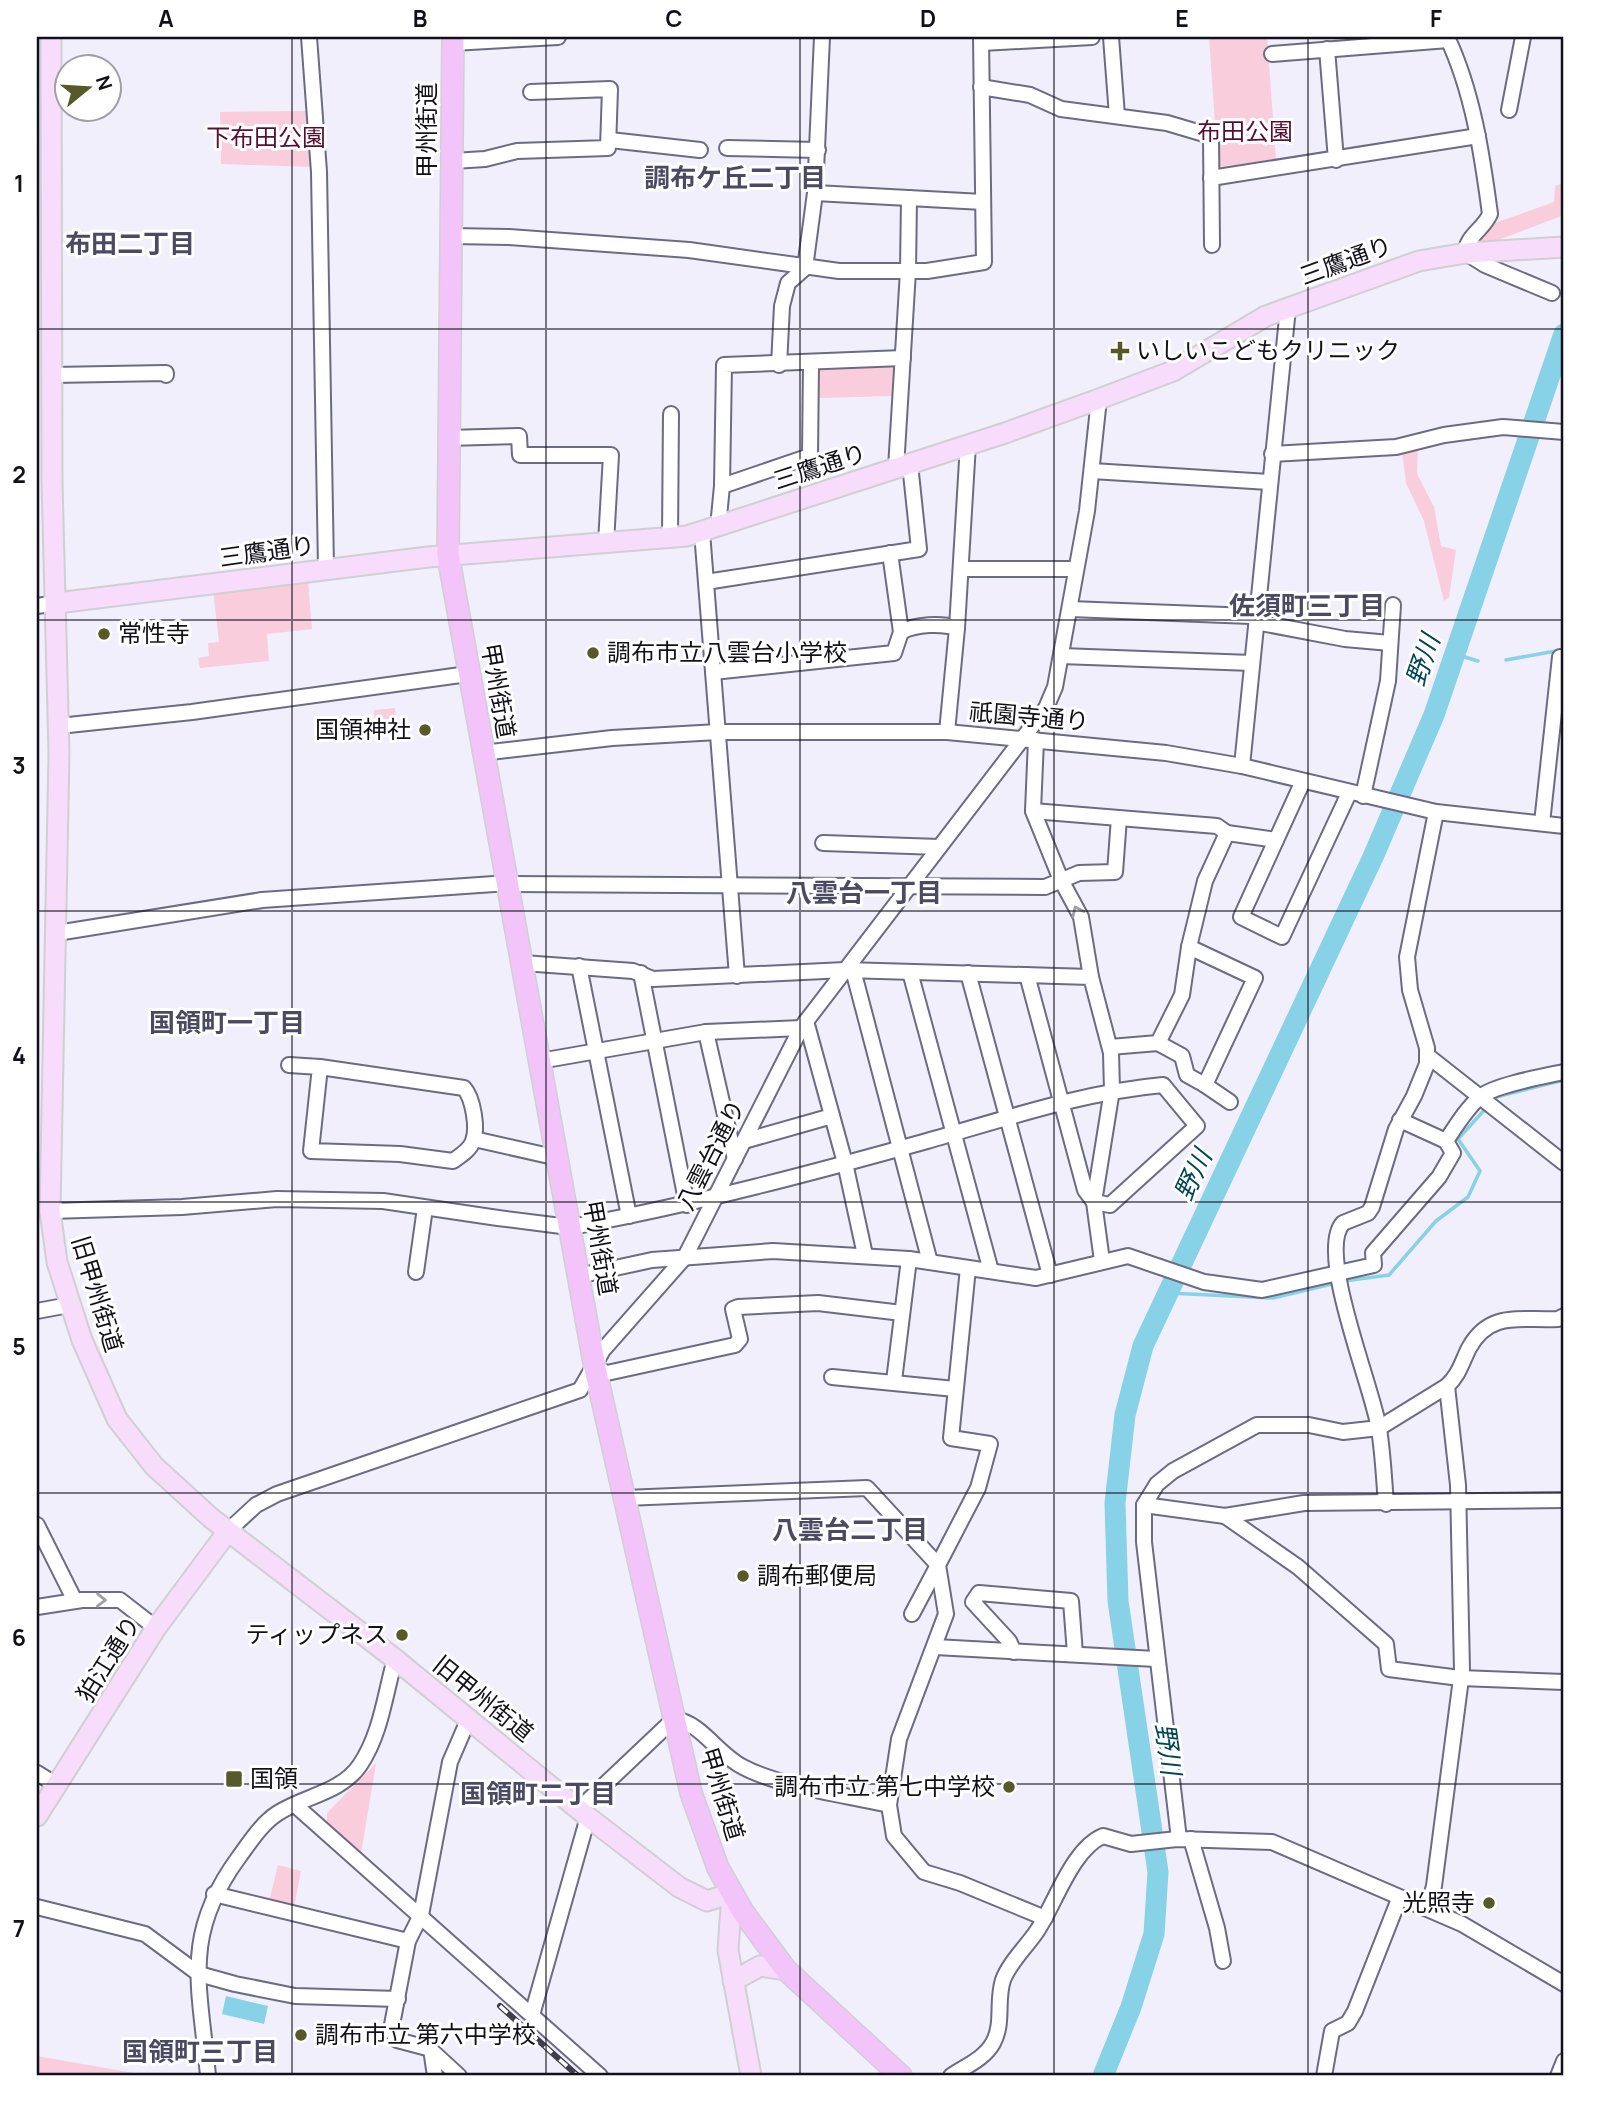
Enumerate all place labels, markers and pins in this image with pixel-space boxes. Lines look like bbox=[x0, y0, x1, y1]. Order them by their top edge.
place label: いしいこどもクリニック bbox=[1136, 333, 1400, 366]
marker: いしいこどもクリニック bbox=[1110, 341, 1130, 361]
place label: 常性寺 bbox=[118, 616, 190, 649]
marker: 常性寺 bbox=[96, 626, 112, 642]
place label: 調布市立八雲台小学校 bbox=[607, 635, 847, 668]
marker: 調布市立八雲台小学校 bbox=[585, 645, 601, 661]
place label: 国領神社 bbox=[315, 712, 411, 745]
marker: 国領神社 bbox=[417, 722, 433, 738]
place label: 調布郵便局 bbox=[757, 1558, 877, 1591]
marker: 調布郵便局 bbox=[735, 1568, 751, 1584]
place label: ティップネス bbox=[245, 1617, 388, 1650]
marker: ティップネス bbox=[394, 1627, 410, 1643]
place label: 国領 bbox=[250, 1761, 298, 1794]
marker: 国領 bbox=[224, 1769, 244, 1789]
place label: 調布市立 第七中学校 bbox=[774, 1769, 995, 1802]
marker: 調布市立 第七中学校 bbox=[1001, 1779, 1017, 1795]
place label: 光照寺 bbox=[1403, 1885, 1475, 1918]
marker: 光照寺 bbox=[1481, 1895, 1497, 1911]
place label: 調布市立 第六中学校 bbox=[315, 2017, 536, 2050]
marker: 調布市立 第六中学校 bbox=[293, 2027, 309, 2043]

